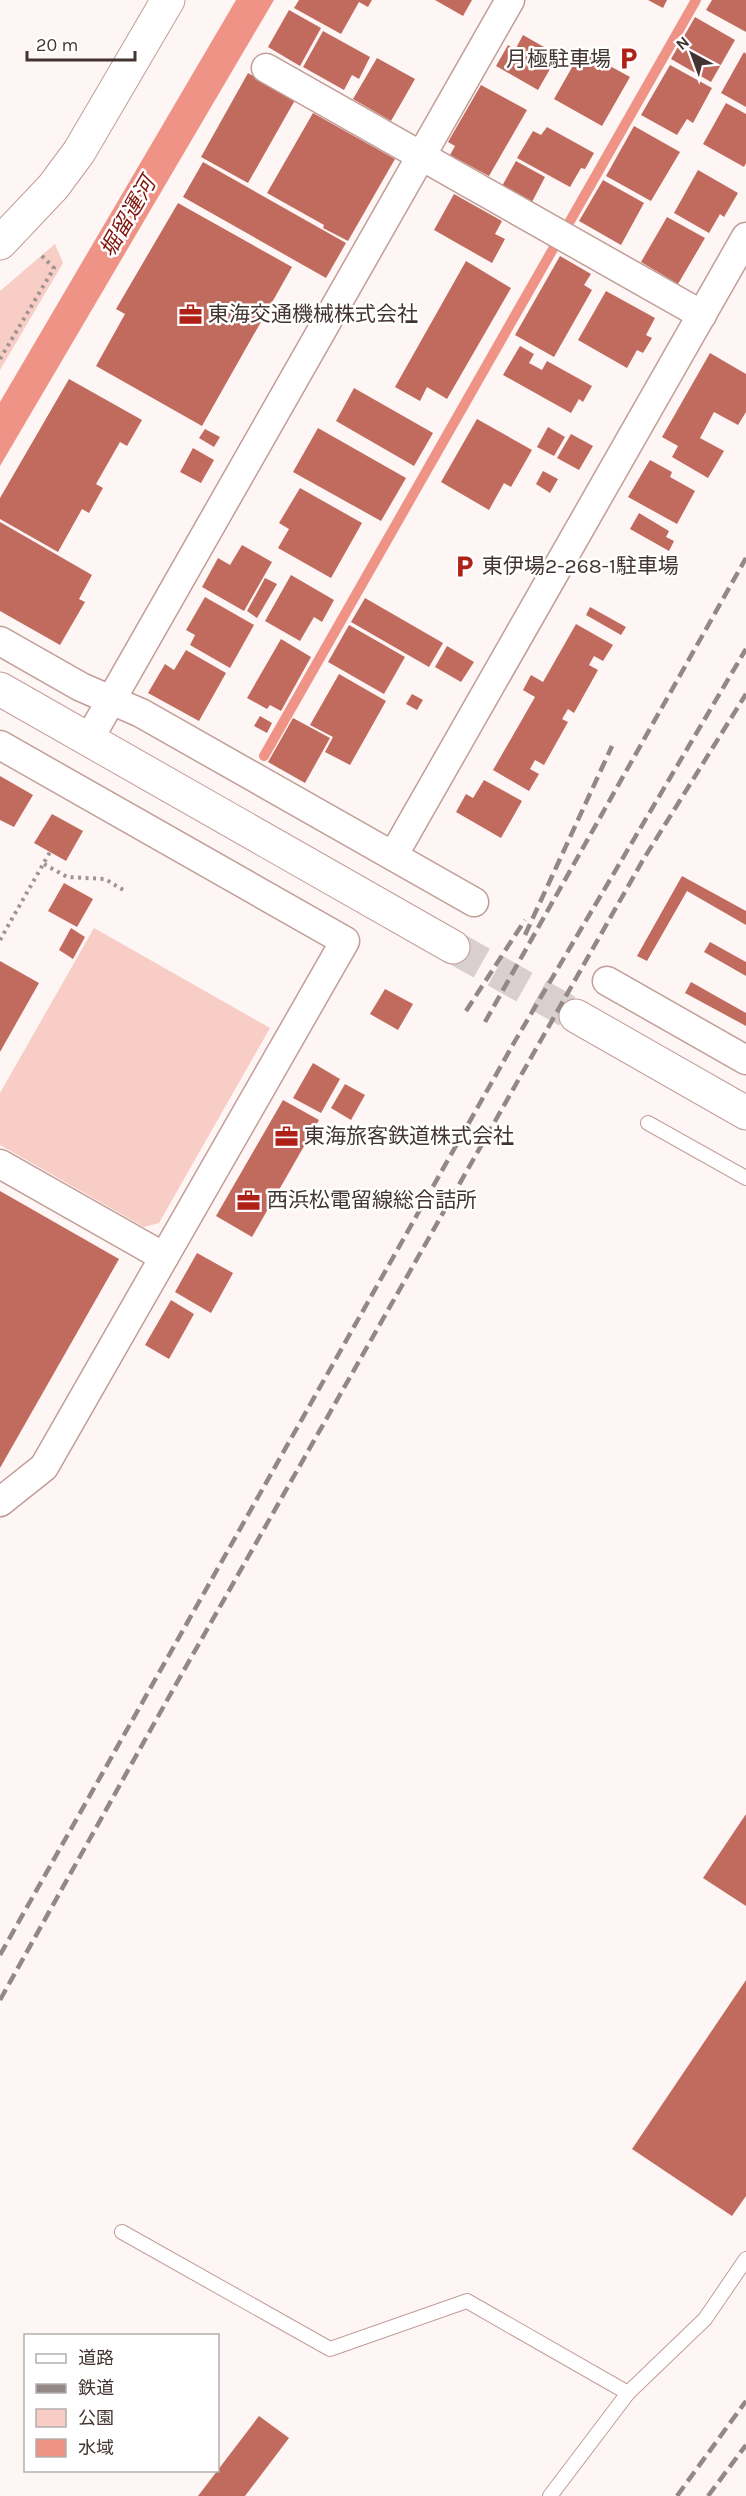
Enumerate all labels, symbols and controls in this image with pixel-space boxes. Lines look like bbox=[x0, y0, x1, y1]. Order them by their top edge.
scale bar bbox=[27, 24, 135, 62]
north arrow bbox=[662, 24, 722, 84]
text: N bbox=[672, 32, 693, 54]
text: 20 m bbox=[36, 34, 78, 56]
parking icon: 月極駐車場 bbox=[616, 46, 642, 72]
place label: 月極駐車場 bbox=[506, 47, 611, 71]
water label: 堀留運河 bbox=[95, 169, 163, 262]
office icon: 東海交通機械株式会社 bbox=[177, 301, 203, 327]
place label: 東海交通機械株式会社 bbox=[208, 302, 418, 326]
parking icon: 東伊場2-268-1駐車場 bbox=[451, 553, 477, 579]
place label: 東伊場2-268-1駐車場 bbox=[482, 554, 679, 578]
office icon: 東海旅客鉄道株式会社 bbox=[273, 1123, 299, 1149]
place label: 東海旅客鉄道株式会社 bbox=[304, 1124, 514, 1148]
office icon: 西浜松電留線総合詰所 bbox=[236, 1187, 262, 1213]
place label: 西浜松電留線総合詰所 bbox=[267, 1188, 477, 1212]
legend bbox=[24, 2334, 219, 2472]
text: 道路 bbox=[78, 2347, 114, 2369]
text: 鉄道 bbox=[78, 2377, 114, 2399]
text: 公園 bbox=[78, 2407, 114, 2429]
text: 水域 bbox=[78, 2437, 114, 2459]

